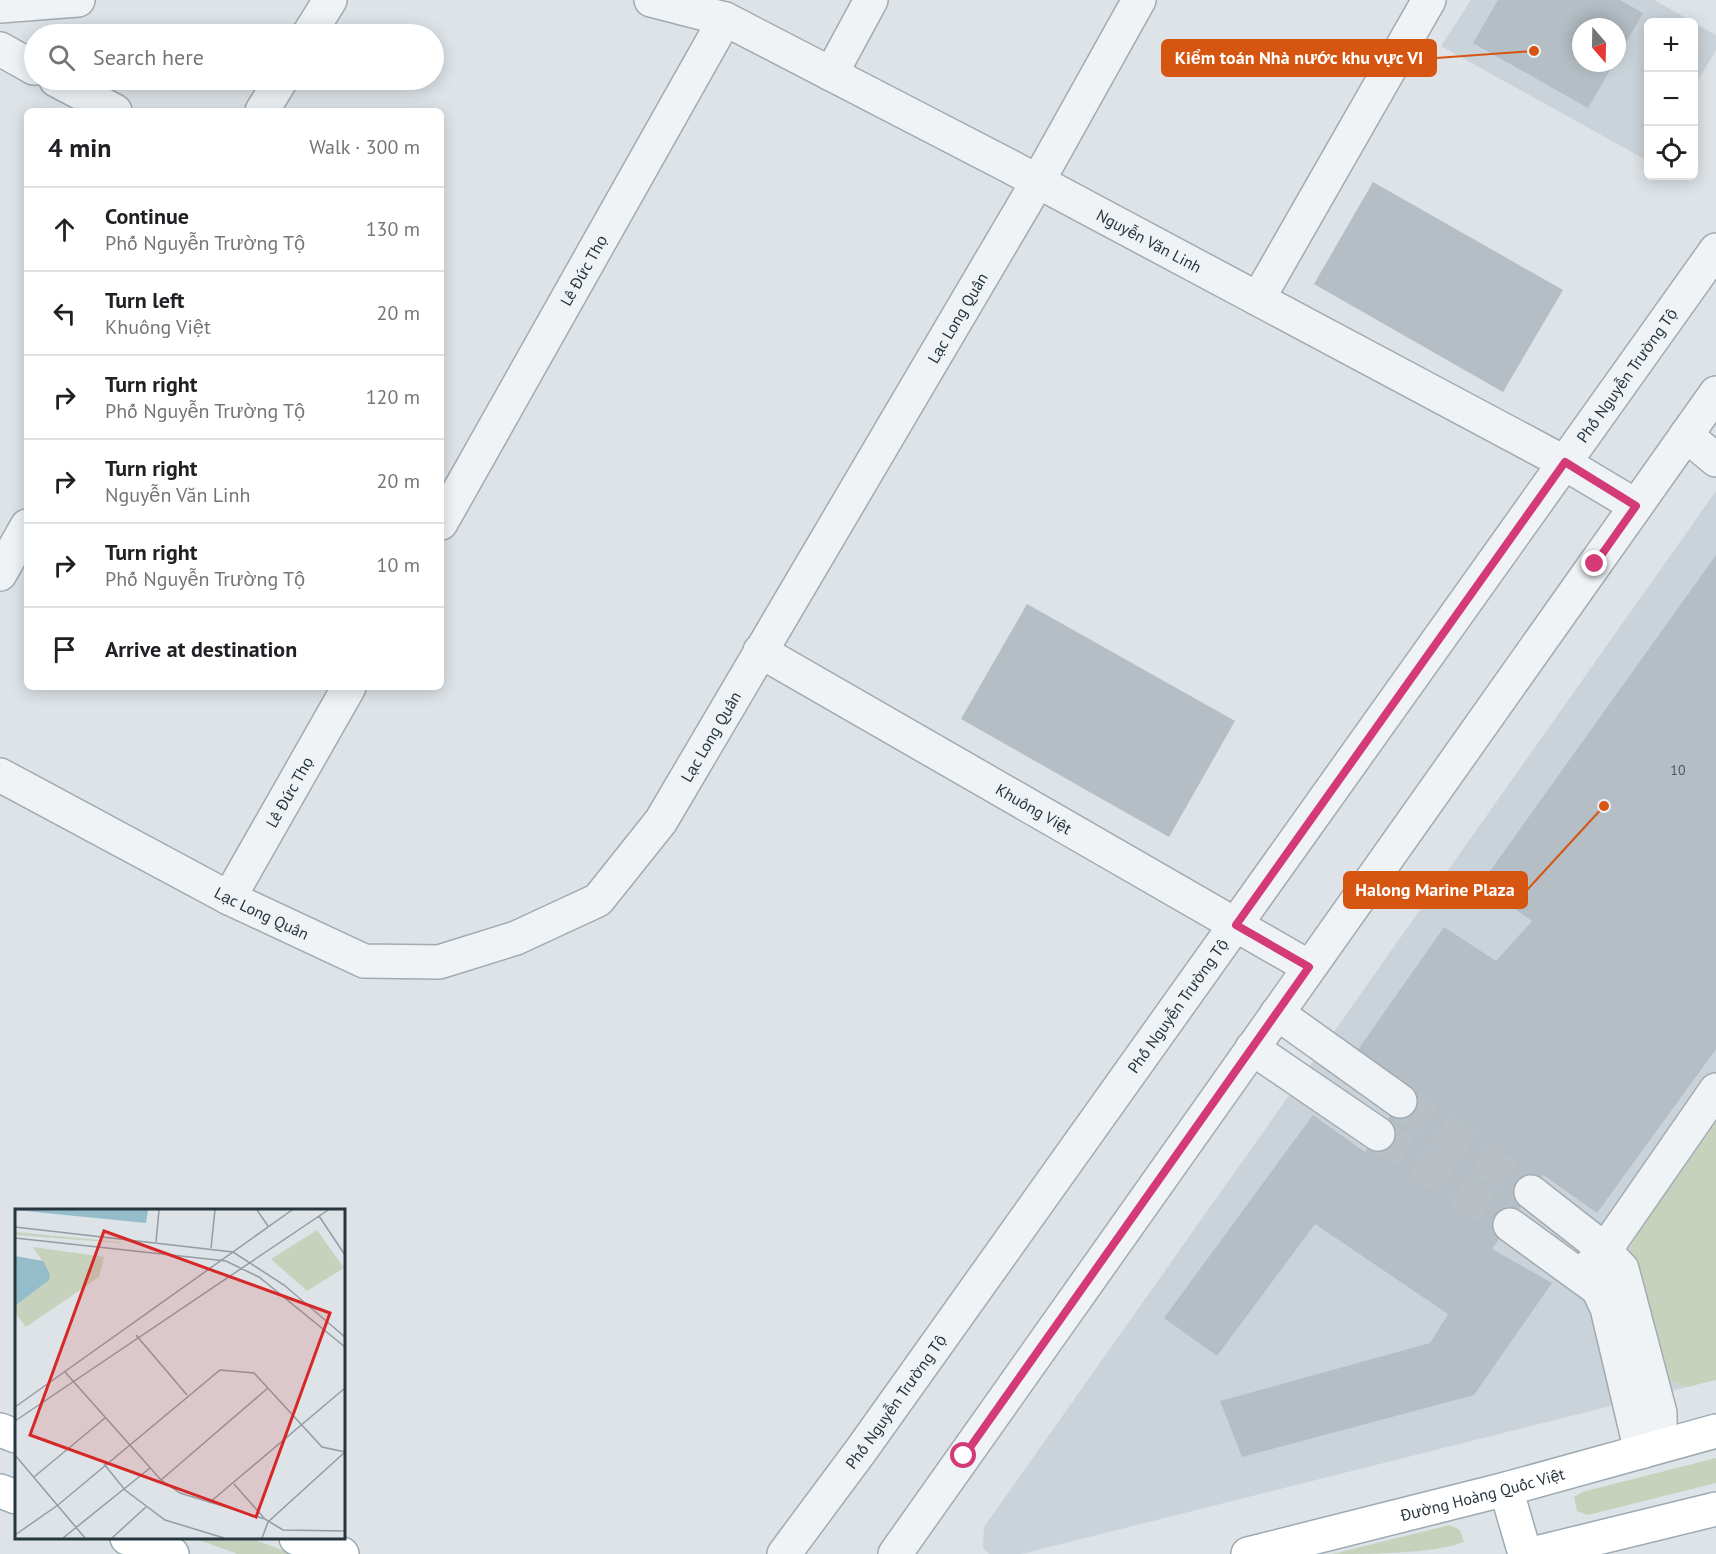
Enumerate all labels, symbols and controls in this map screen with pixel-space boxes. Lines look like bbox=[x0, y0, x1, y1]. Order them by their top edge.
north arrow bbox=[1572, 18, 1626, 72]
map controls bbox=[1644, 18, 1698, 180]
button: + bbox=[1644, 18, 1698, 72]
search box bbox=[24, 24, 444, 90]
callout: Kiểm toán Nhà nước khu vực VI bbox=[1162, 40, 1436, 76]
icon: search bbox=[45, 41, 78, 74]
text: Search here bbox=[93, 43, 204, 71]
text: Kiểm toán Nhà nước khu vực VI bbox=[1175, 46, 1423, 69]
button: − bbox=[1644, 72, 1698, 126]
button: locate bbox=[1644, 126, 1698, 180]
text: 4 min bbox=[48, 131, 111, 164]
text: Walk · 300 m bbox=[309, 134, 420, 160]
text: Continue bbox=[105, 202, 189, 230]
street label: Nguyễn Văn Linh bbox=[1093, 205, 1205, 277]
icon: ahead bbox=[48, 213, 81, 246]
text: 130 m bbox=[366, 216, 420, 242]
text: Phố Nguyễn Trường Tộ bbox=[105, 230, 305, 256]
street label: Lê Đức Thọ bbox=[555, 231, 611, 309]
street label: Lạc Long Quân bbox=[923, 269, 992, 367]
text: Turn left bbox=[105, 286, 185, 314]
icon: left bbox=[48, 297, 81, 330]
text: 20 m bbox=[377, 300, 420, 326]
street label: Phố Nguyễn Trường Tộ bbox=[1572, 304, 1681, 446]
text: Khuông Việt bbox=[105, 314, 211, 340]
text: Turn right bbox=[105, 370, 197, 398]
icon: right bbox=[48, 381, 81, 414]
text: 120 m bbox=[366, 384, 420, 410]
text: Phố Nguyễn Trường Tộ bbox=[105, 398, 305, 424]
text: Turn right bbox=[105, 454, 197, 482]
icon: right bbox=[48, 465, 81, 498]
text: 20 m bbox=[377, 468, 420, 494]
text: Nguyễn Văn Linh bbox=[105, 482, 250, 508]
text: Turn right bbox=[105, 538, 197, 566]
icon: right bbox=[48, 549, 81, 582]
route end bbox=[1581, 550, 1607, 576]
text: 10 m bbox=[377, 552, 420, 578]
text: Phố Nguyễn Trường Tộ bbox=[105, 566, 305, 592]
icon: arrive bbox=[48, 633, 81, 666]
text: Arrive at destination bbox=[105, 635, 297, 663]
street label: Lạc Long Quân bbox=[676, 687, 745, 786]
street label: Lê Đức Thọ bbox=[261, 753, 317, 831]
house number: 10 bbox=[1670, 761, 1686, 779]
street label: Khuông Việt bbox=[992, 779, 1076, 839]
callout: Halong Marine Plaza bbox=[1344, 872, 1527, 908]
text: Halong Marine Plaza bbox=[1355, 878, 1515, 901]
street label: Lạc Long Quân bbox=[211, 882, 312, 944]
street label: Phố Nguyễn Trường Tộ bbox=[1123, 935, 1232, 1077]
inset map bbox=[15, 1209, 345, 1539]
street label: Phố Nguyễn Trường Tộ bbox=[841, 1330, 950, 1473]
route start bbox=[950, 1442, 976, 1468]
street label: Đường Hoàng Quốc Việt bbox=[1397, 1463, 1567, 1525]

